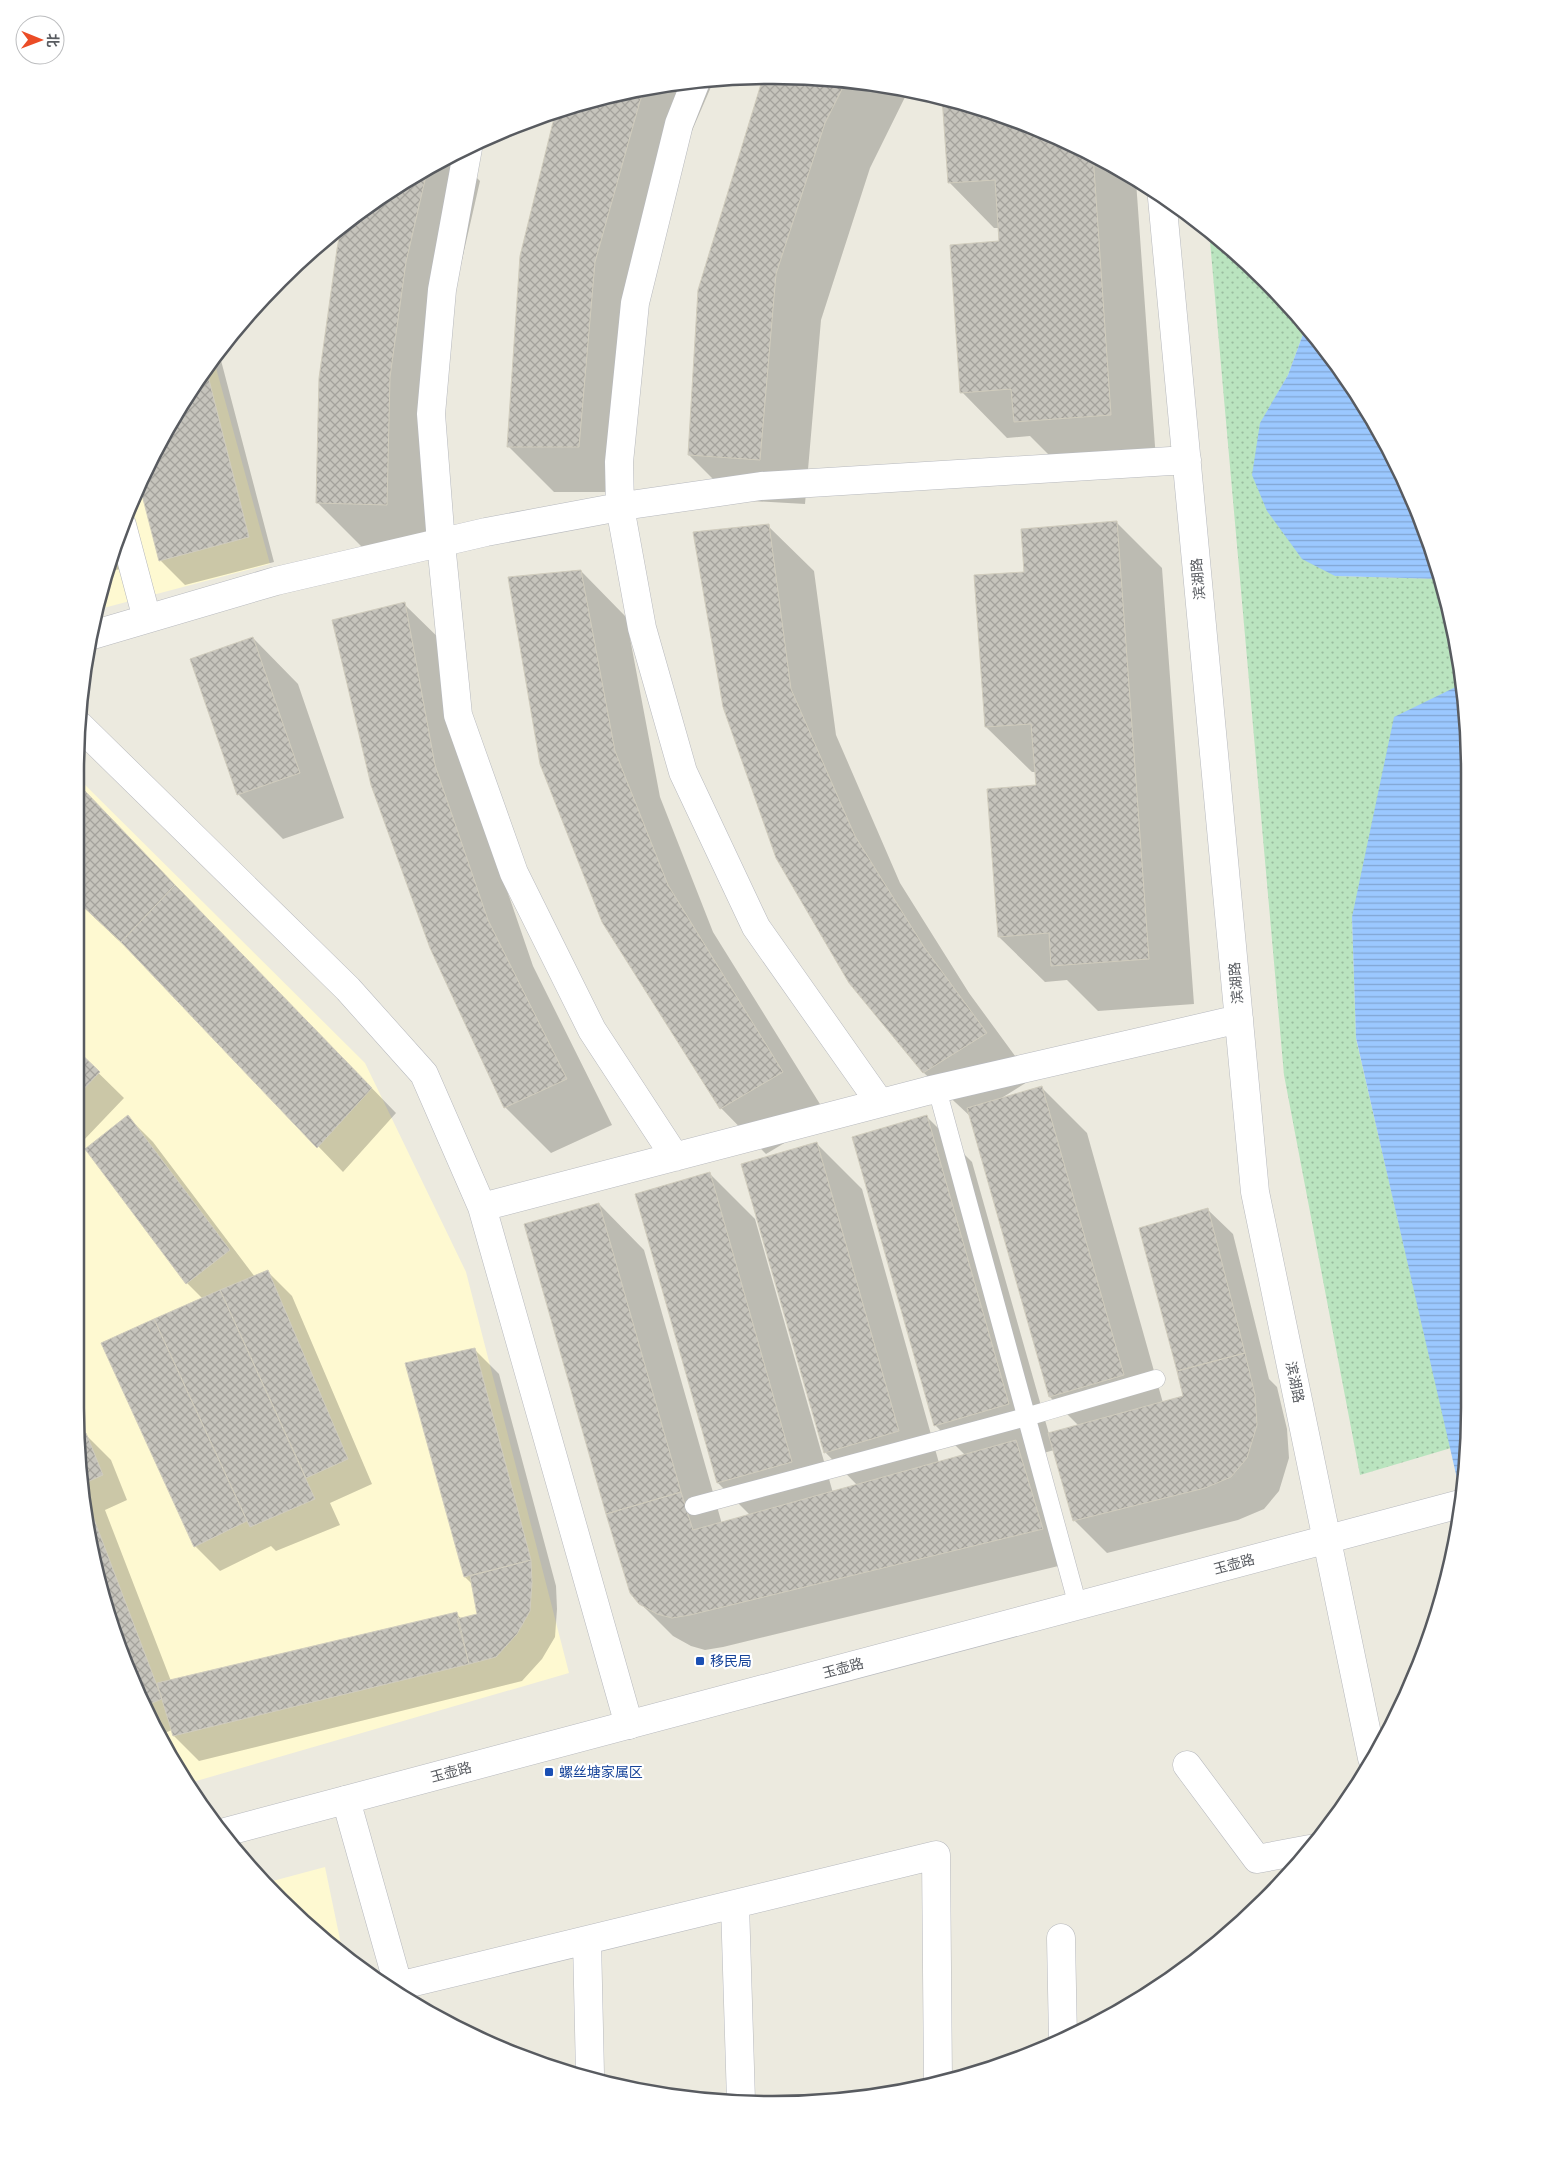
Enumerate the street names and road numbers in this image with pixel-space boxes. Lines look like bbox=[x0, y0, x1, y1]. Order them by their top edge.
street label: 滨湖路 bbox=[1188, 557, 1208, 601]
street label: 滨湖路 bbox=[1226, 961, 1246, 1005]
street label: 滨湖路 bbox=[1283, 1360, 1307, 1404]
street label: 玉壶路 bbox=[1212, 1551, 1256, 1577]
street label: 玉壶路 bbox=[821, 1655, 865, 1681]
street label: 玉壶路 bbox=[429, 1759, 473, 1785]

